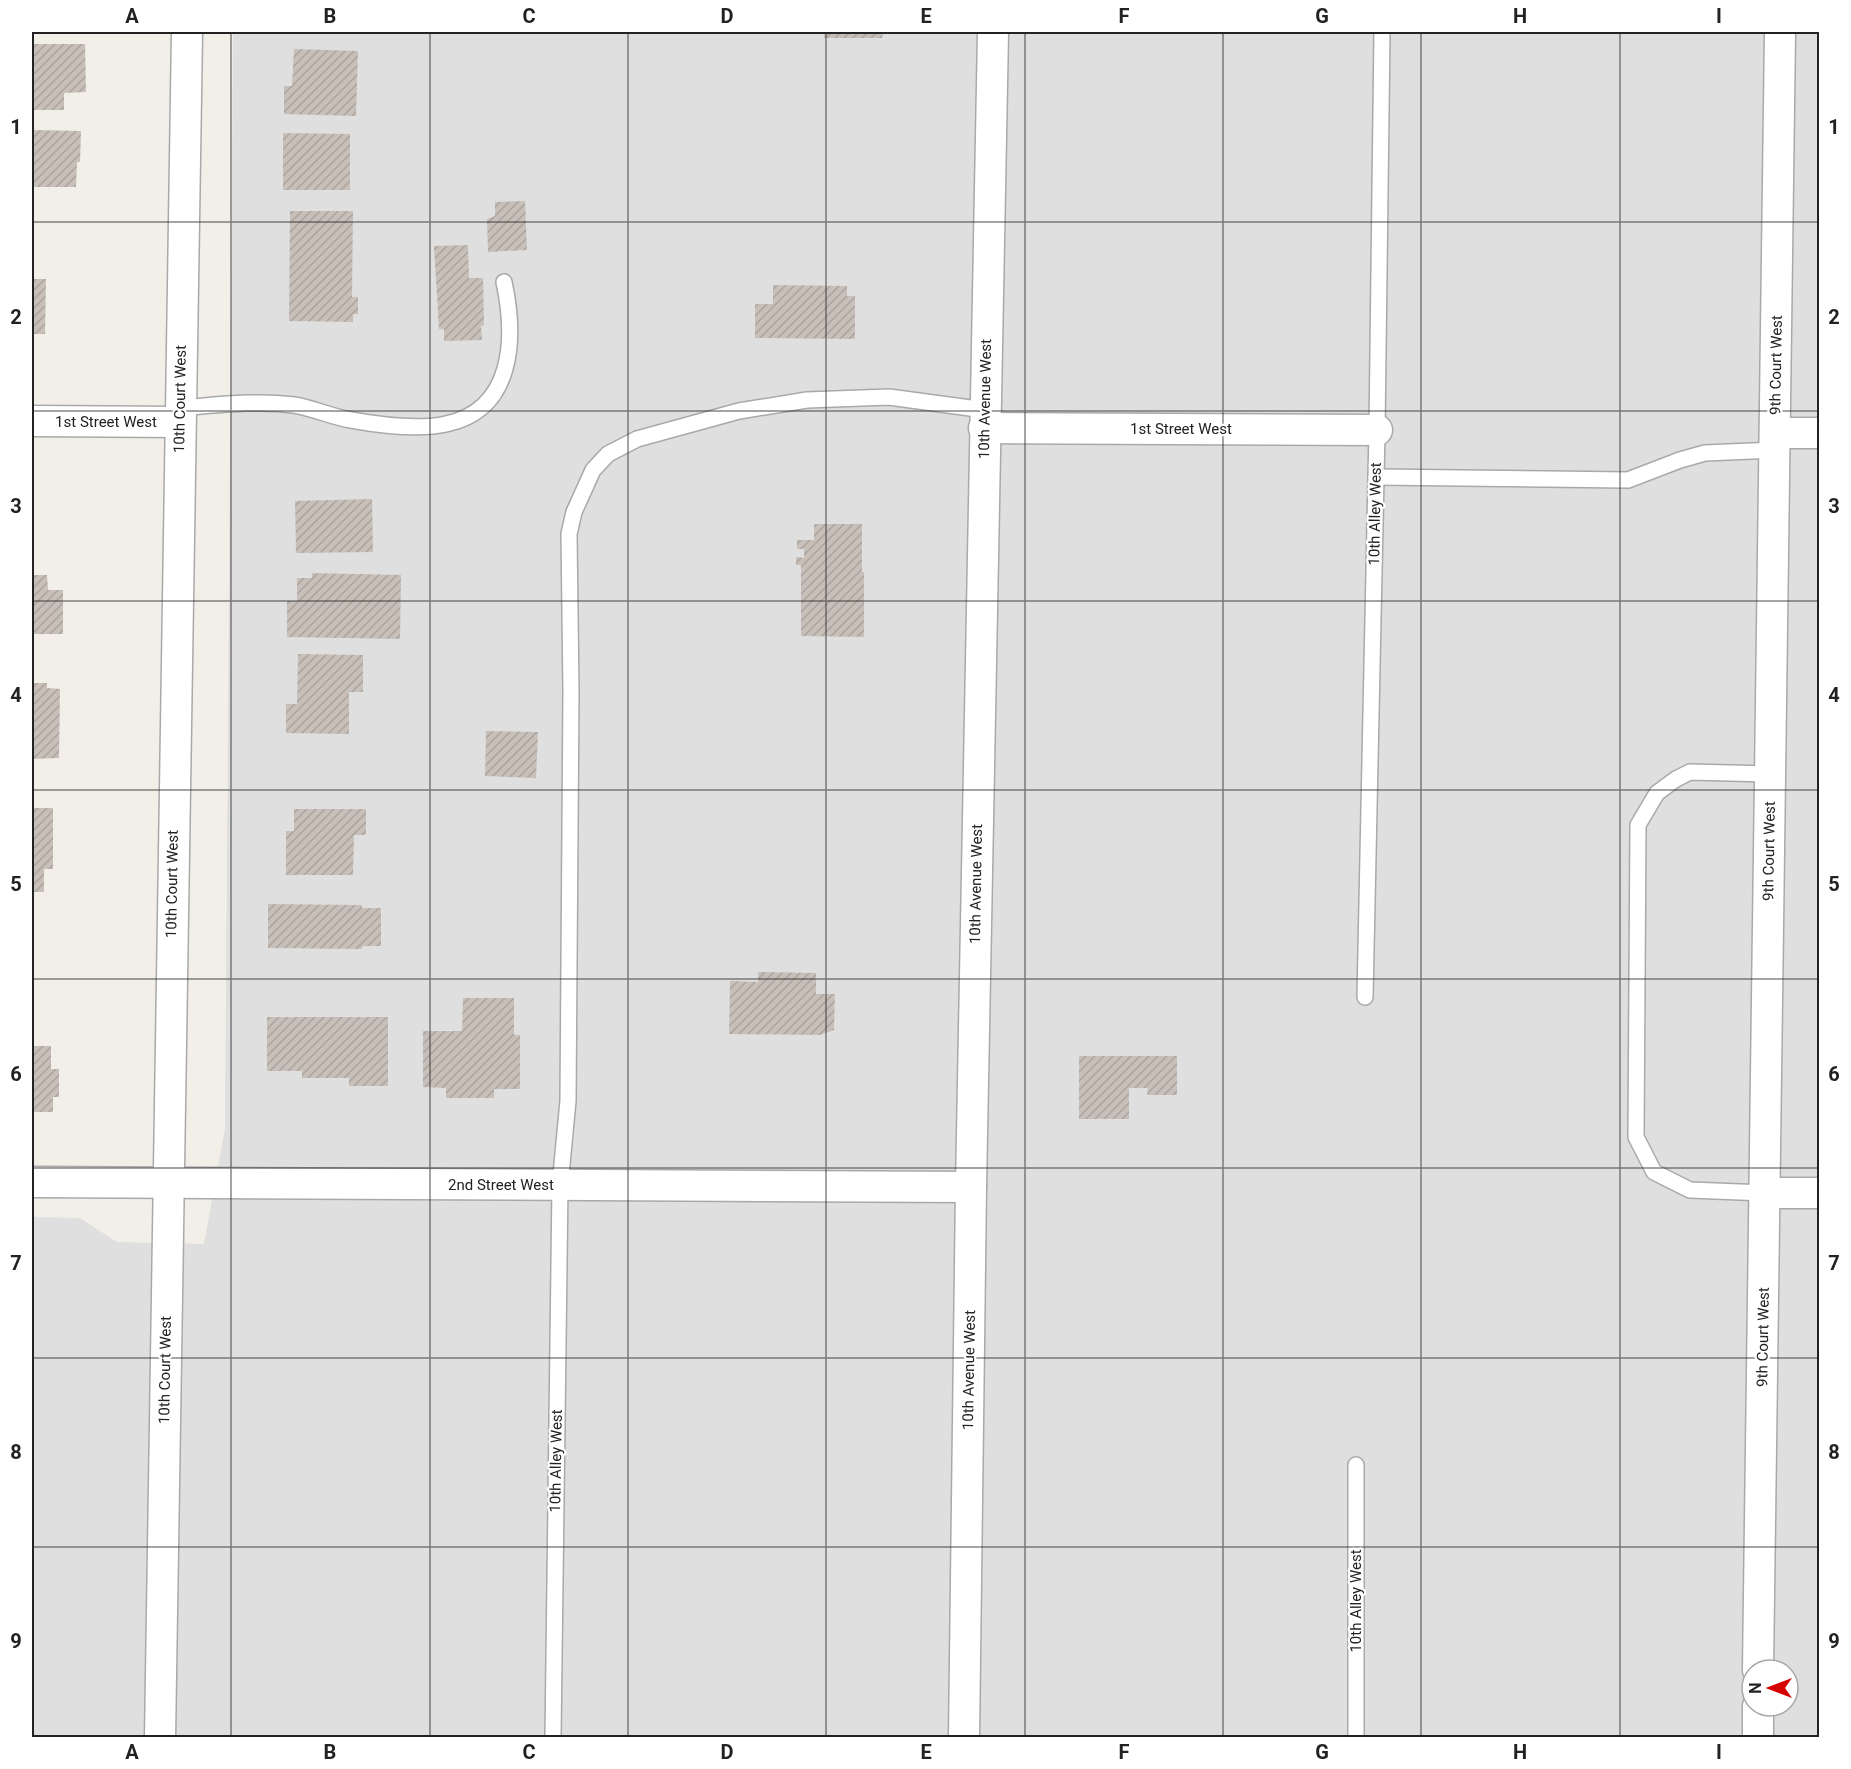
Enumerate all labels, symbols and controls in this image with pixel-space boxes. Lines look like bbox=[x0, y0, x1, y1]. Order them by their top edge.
text: A bbox=[125, 4, 139, 28]
text: B bbox=[324, 4, 336, 28]
text: C bbox=[522, 4, 536, 28]
text: D bbox=[721, 4, 734, 28]
text: E bbox=[920, 4, 932, 28]
text: F bbox=[1119, 4, 1130, 28]
text: G bbox=[1315, 4, 1329, 28]
text: H bbox=[1513, 4, 1527, 28]
text: I bbox=[1716, 4, 1722, 28]
text: 1 bbox=[10, 115, 22, 139]
text: 1 bbox=[1828, 115, 1840, 139]
text: 2 bbox=[10, 305, 22, 329]
text: 2 bbox=[1828, 305, 1840, 329]
street label: 9th Court West bbox=[1766, 315, 1786, 415]
street label: 10th Avenue West bbox=[975, 339, 995, 459]
street label: 10th Court West bbox=[170, 345, 190, 453]
street label: 1st Street West bbox=[55, 413, 157, 431]
street label: 1st Street West bbox=[1130, 420, 1232, 438]
street label: 10th Alley West bbox=[1365, 462, 1385, 566]
text: 3 bbox=[10, 494, 22, 518]
text: 3 bbox=[1828, 494, 1840, 518]
text: 4 bbox=[10, 683, 22, 707]
text: 4 bbox=[1828, 683, 1840, 707]
street label: 9th Court West bbox=[1759, 801, 1779, 901]
street label: 10th Avenue West bbox=[966, 824, 986, 944]
street label: 10th Court West bbox=[162, 830, 182, 938]
text: 5 bbox=[10, 872, 22, 896]
text: 5 bbox=[1828, 872, 1840, 896]
text: 6 bbox=[10, 1062, 22, 1086]
text: 6 bbox=[1828, 1062, 1840, 1086]
street label: 2nd Street West bbox=[448, 1176, 554, 1194]
text: 7 bbox=[10, 1251, 22, 1275]
text: 7 bbox=[1828, 1251, 1840, 1275]
street label: 9th Court West bbox=[1753, 1287, 1773, 1387]
street label: 10th Avenue West bbox=[959, 1310, 979, 1430]
street label: 10th Court West bbox=[155, 1316, 175, 1424]
street label: 10th Alley West bbox=[546, 1409, 566, 1513]
text: 8 bbox=[10, 1440, 22, 1464]
text: 8 bbox=[1828, 1440, 1840, 1464]
street label: 10th Alley West bbox=[1347, 1549, 1365, 1653]
text: 9 bbox=[10, 1629, 22, 1653]
text: 9 bbox=[1828, 1629, 1840, 1653]
north arrow bbox=[1740, 1658, 1800, 1718]
text: N bbox=[1746, 1682, 1765, 1694]
text: A bbox=[125, 1740, 139, 1764]
text: B bbox=[324, 1740, 336, 1764]
text: C bbox=[522, 1740, 536, 1764]
text: D bbox=[721, 1740, 734, 1764]
text: E bbox=[920, 1740, 932, 1764]
text: F bbox=[1119, 1740, 1130, 1764]
text: G bbox=[1315, 1740, 1329, 1764]
text: H bbox=[1513, 1740, 1527, 1764]
text: I bbox=[1716, 1740, 1722, 1764]

